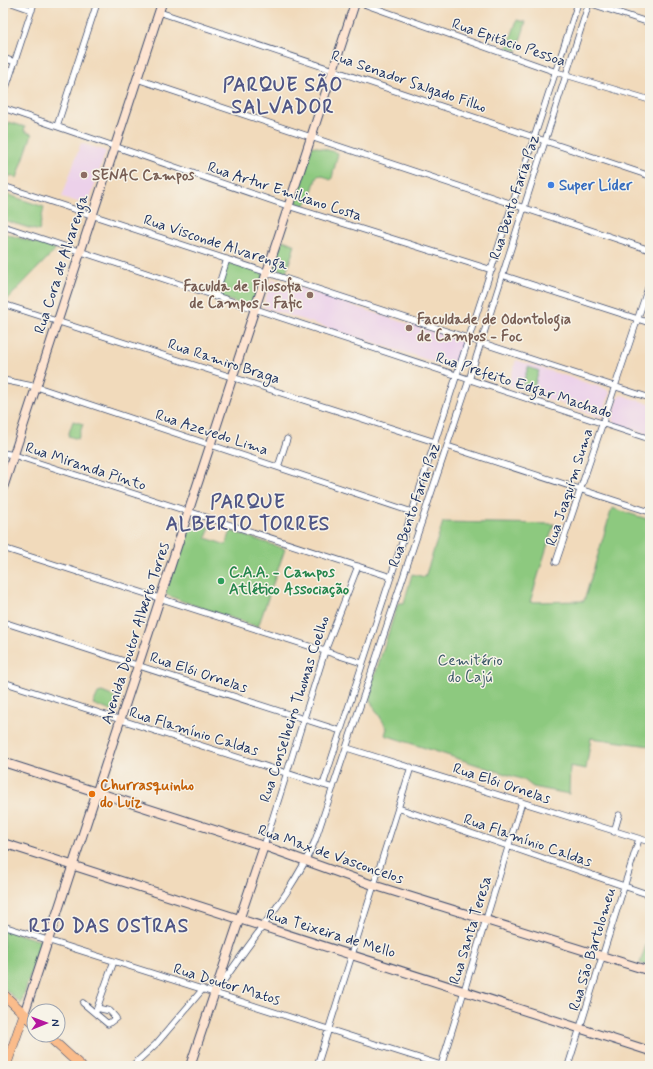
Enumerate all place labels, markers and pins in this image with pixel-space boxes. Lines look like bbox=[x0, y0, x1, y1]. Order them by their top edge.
place label: SENAC Campos bbox=[92, 166, 195, 186]
marker: SENAC Campos bbox=[79, 170, 89, 180]
place label: Super Líder bbox=[559, 176, 633, 196]
marker: Super Líder bbox=[546, 180, 556, 190]
place label: Faculda de Filosofia de Campos - Fafic bbox=[183, 276, 302, 314]
marker: Faculda de Filosofia de Campos - Fafic bbox=[305, 290, 315, 300]
place label: Faculdade de Odontologia de Campos - Foc bbox=[417, 310, 571, 347]
marker: Faculdade de Odontologia de Campos - Foc bbox=[404, 323, 414, 333]
place label: C.A.A. - Campos Atlético Associação bbox=[229, 563, 350, 600]
marker: C.A.A. - Campos Atlético Associação bbox=[216, 576, 226, 586]
place label: Churrasquinho do Luiz bbox=[100, 776, 195, 813]
marker: Churrasquinho do Luiz bbox=[87, 789, 97, 799]

